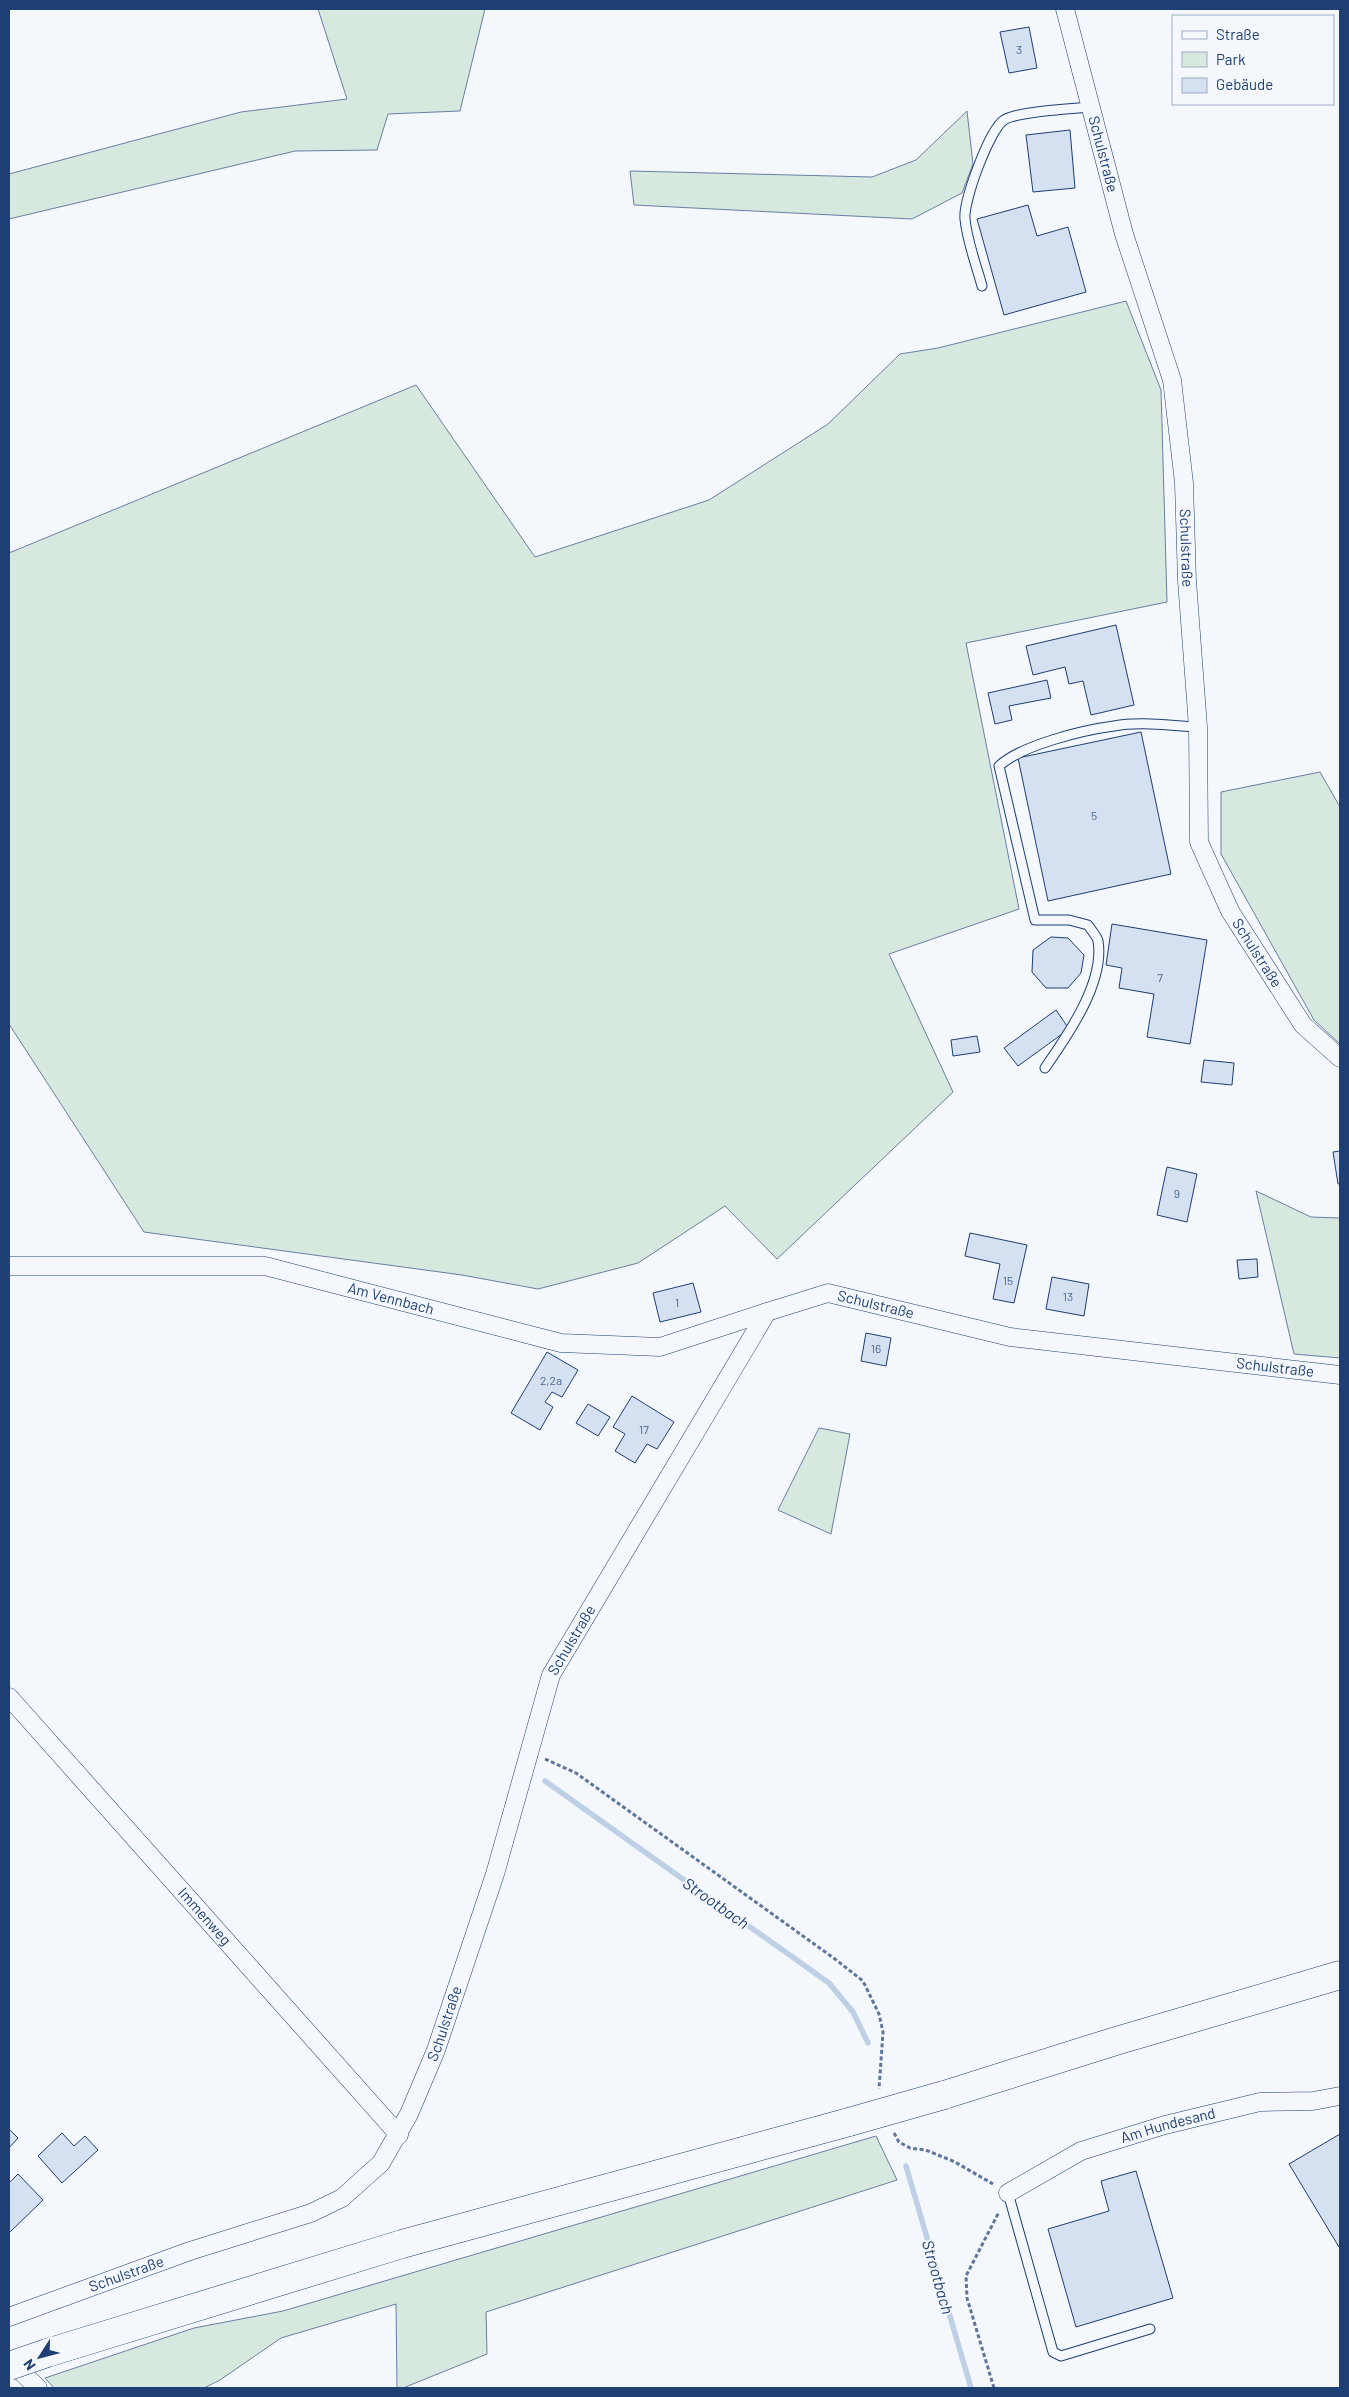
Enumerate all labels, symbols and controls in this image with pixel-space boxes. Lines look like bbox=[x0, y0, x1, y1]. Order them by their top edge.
legend bbox=[1172, 15, 1334, 105]
text: Straße bbox=[1216, 25, 1260, 43]
house number: 3 bbox=[1016, 42, 1022, 56]
text: Park bbox=[1216, 50, 1246, 68]
text: Gebäude bbox=[1216, 75, 1273, 93]
street label: Schulstraße bbox=[1085, 114, 1123, 194]
street label: Schulstraße bbox=[1177, 509, 1197, 588]
house number: 5 bbox=[1091, 808, 1097, 822]
street label: Schulstraße bbox=[1229, 915, 1286, 990]
house number: 7 bbox=[1157, 970, 1163, 984]
house number: 9 bbox=[1174, 1186, 1180, 1200]
house number: 15 bbox=[1003, 1273, 1013, 1287]
street label: Am Vennbach bbox=[346, 1278, 436, 1318]
street label: Schulstraße bbox=[836, 1286, 916, 1322]
house number: 13 bbox=[1063, 1289, 1073, 1303]
house number: 1 bbox=[675, 1295, 679, 1309]
house number: 16 bbox=[871, 1341, 881, 1355]
street label: Schulstraße bbox=[1235, 1353, 1315, 1380]
house number: 2,2a bbox=[540, 1373, 562, 1387]
house number: 17 bbox=[639, 1422, 649, 1436]
street label: Schulstraße bbox=[543, 1601, 599, 1678]
water label: Strootbach bbox=[680, 1873, 753, 1932]
street label: Immenweg bbox=[175, 1883, 236, 1948]
street label: Schulstraße bbox=[422, 1983, 465, 2064]
street label: Am Hundesand bbox=[1118, 2103, 1217, 2146]
water label: Strootbach bbox=[919, 2238, 958, 2316]
street label: Schulstraße bbox=[86, 2251, 166, 2295]
north arrow bbox=[15, 2332, 65, 2382]
text: N bbox=[19, 2356, 39, 2374]

